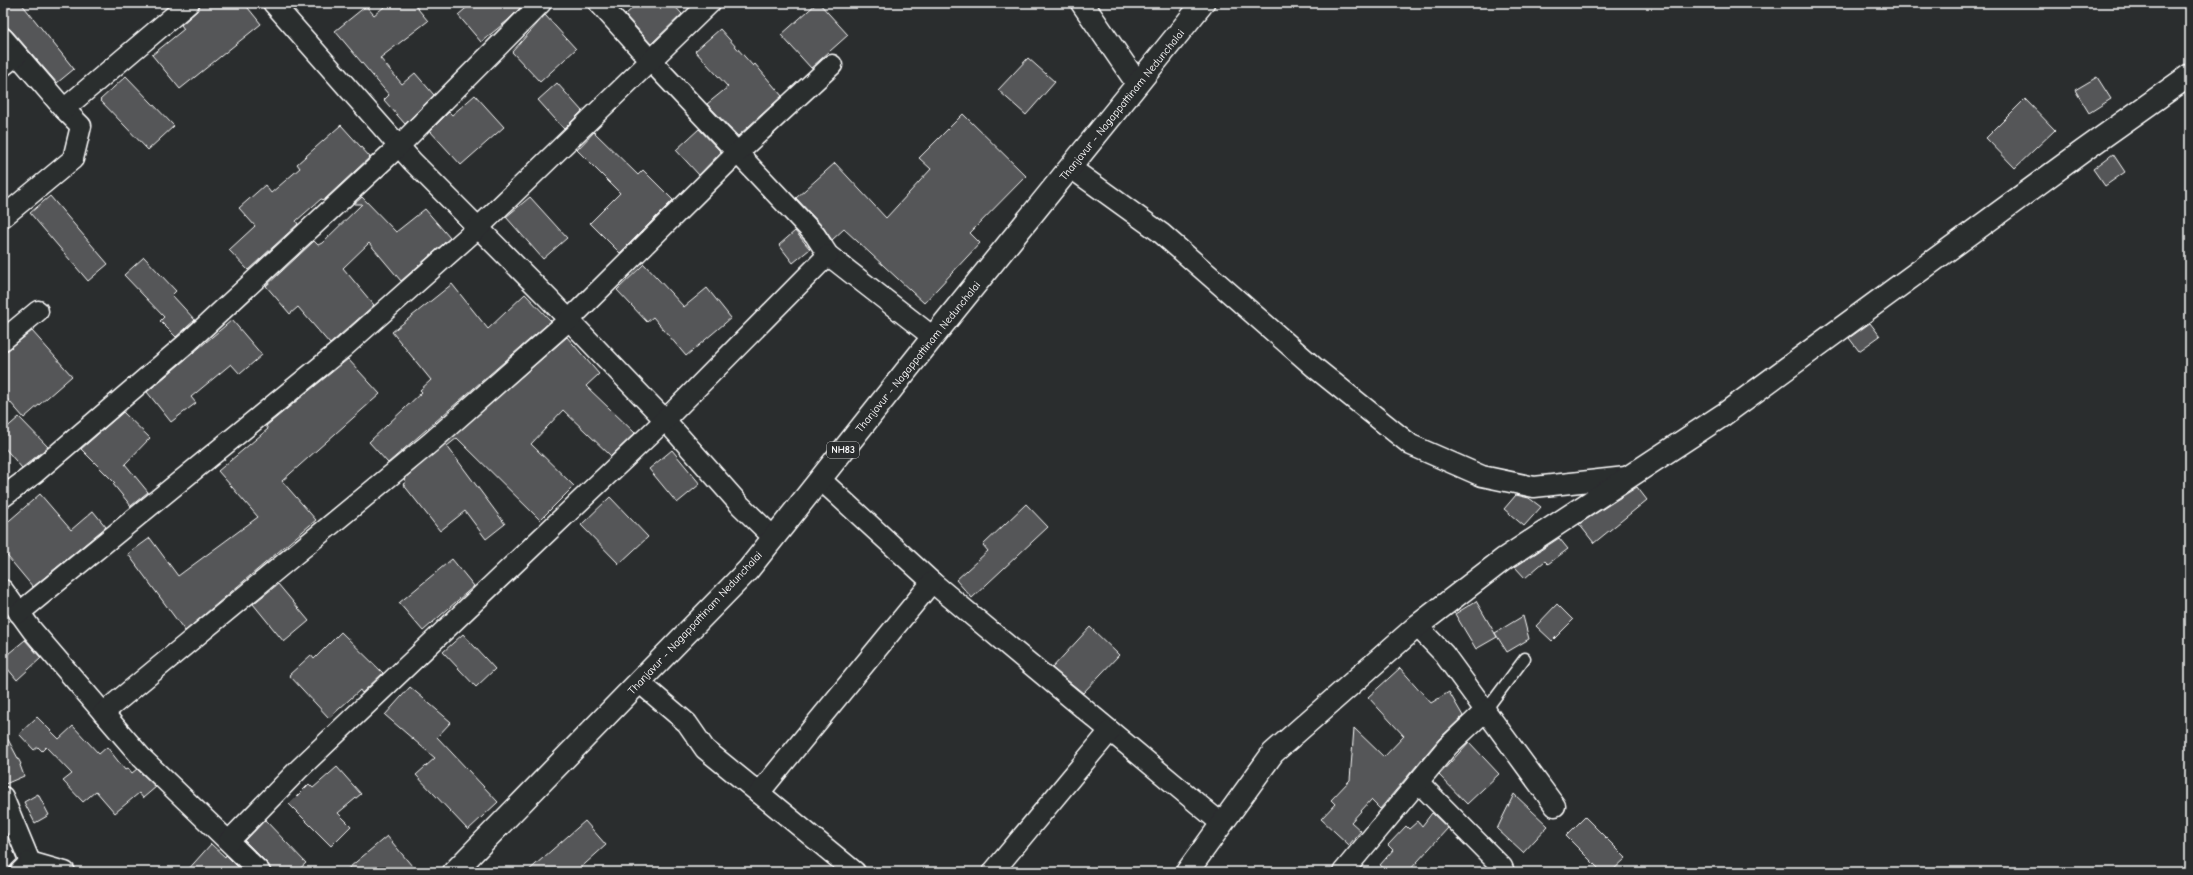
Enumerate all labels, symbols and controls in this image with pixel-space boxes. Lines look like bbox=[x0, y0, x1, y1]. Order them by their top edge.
street label: Thanjavur - Nagappattinam Nedunchalai bbox=[1057, 27, 1187, 183]
street label: Thanjavur - Nagappattinam Nedunchalai bbox=[853, 279, 983, 435]
road number: NH83 bbox=[827, 442, 859, 458]
street label: Thanjavur - Nagappattinam Nedunchalai bbox=[625, 549, 765, 697]

